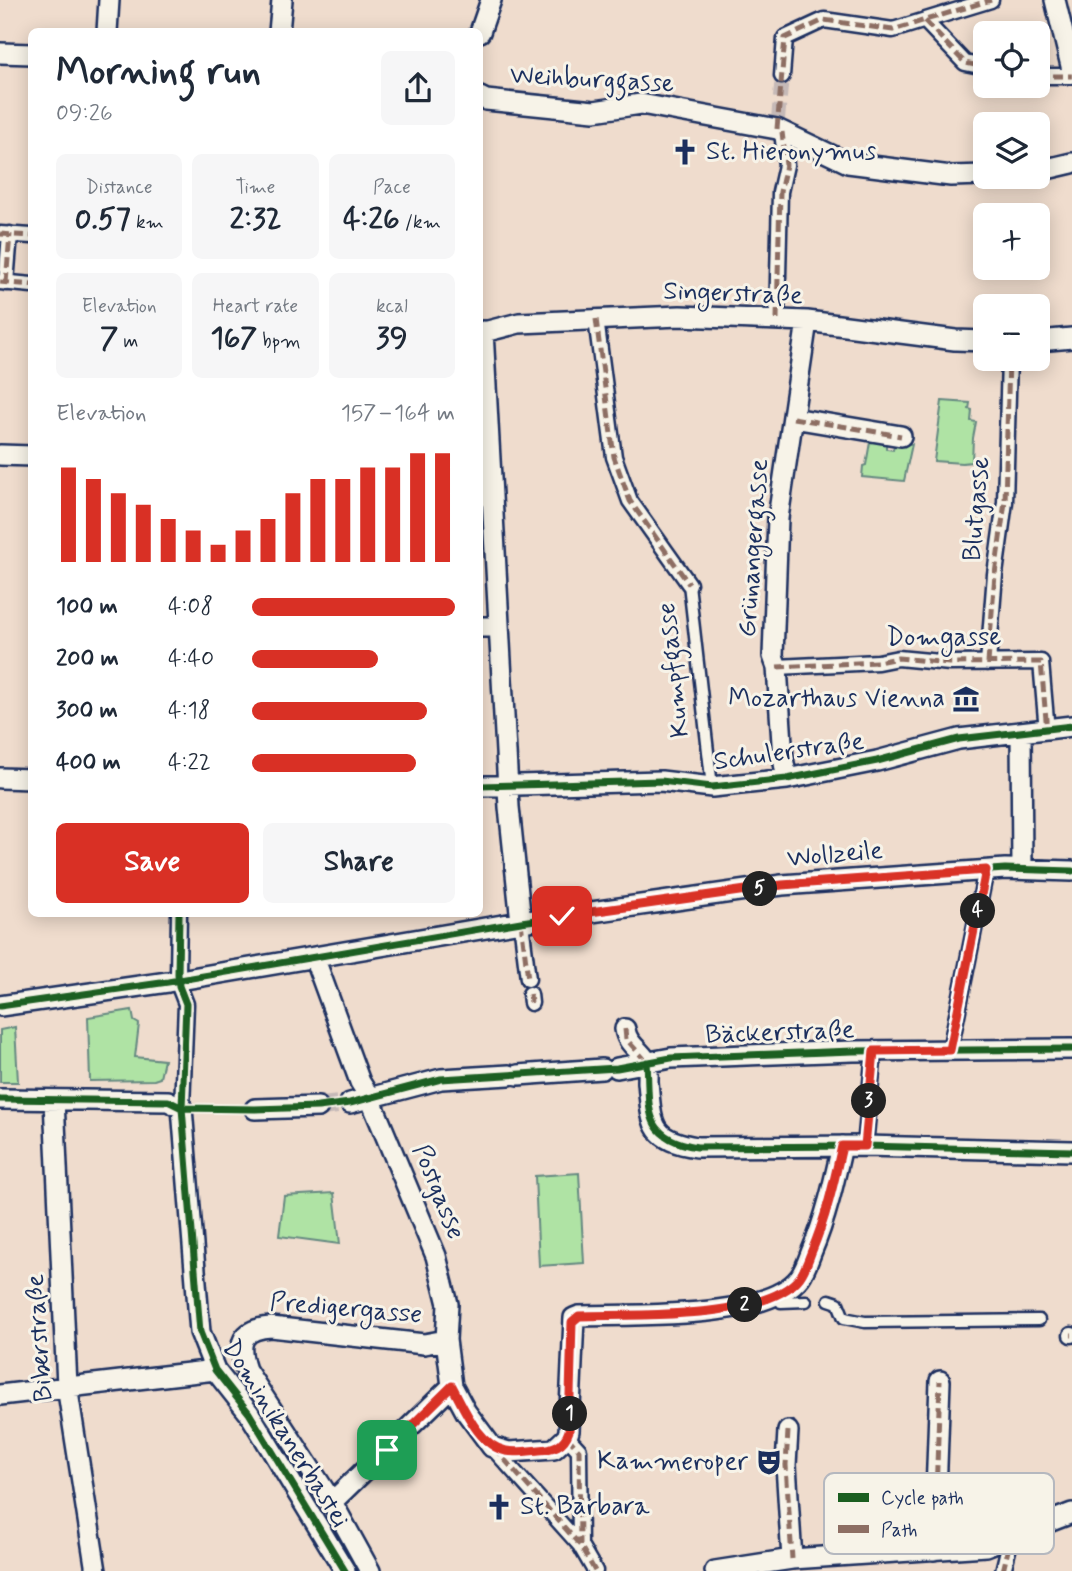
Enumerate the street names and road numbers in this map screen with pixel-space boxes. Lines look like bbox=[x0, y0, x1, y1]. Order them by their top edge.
street label: Weihburggasse bbox=[509, 59, 675, 104]
street label: Singerstraße bbox=[663, 275, 804, 315]
street label: Blutgasse bbox=[955, 455, 999, 563]
street label: Grünangergasse bbox=[731, 457, 780, 639]
street label: Kumpfgasse bbox=[650, 601, 701, 739]
street label: Domgasse bbox=[886, 621, 1002, 657]
street label: Schulerstraße bbox=[712, 725, 866, 779]
street label: Wollzeile bbox=[786, 834, 885, 876]
street label: Bäckerstraße bbox=[705, 1013, 855, 1053]
street label: Postgasse bbox=[404, 1139, 472, 1245]
street label: Biberstraße bbox=[19, 1273, 61, 1403]
street label: Predigergasse bbox=[268, 1285, 424, 1335]
street label: Dominikanerbastei bbox=[213, 1333, 357, 1535]

